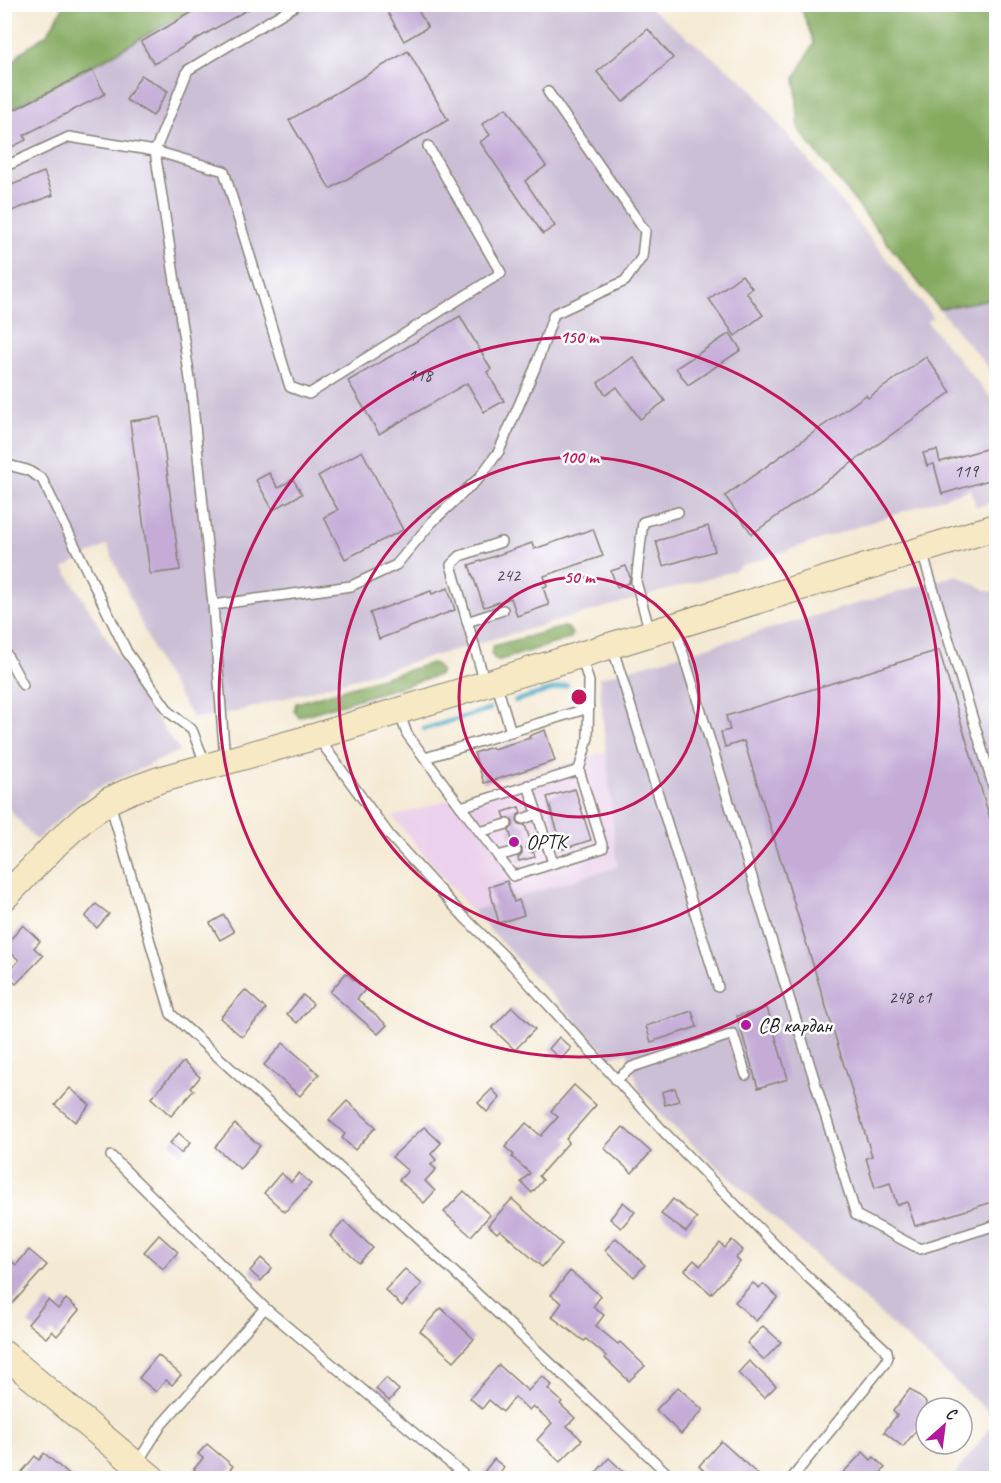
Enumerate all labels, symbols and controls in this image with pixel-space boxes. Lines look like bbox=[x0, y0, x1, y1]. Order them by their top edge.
text: 150 m bbox=[560, 326, 600, 348]
house number: 118 bbox=[408, 364, 434, 386]
text: 100 m bbox=[560, 446, 600, 468]
house number: 119 bbox=[954, 460, 980, 482]
house number: 242 bbox=[496, 564, 522, 586]
text: 50 m bbox=[564, 566, 596, 588]
centre of rings bbox=[569, 687, 589, 707]
place label: ОРТК bbox=[526, 829, 570, 855]
marker: ОРТК bbox=[507, 835, 521, 849]
house number: 248 с1 bbox=[888, 986, 932, 1008]
place label: СВ кардан bbox=[758, 1012, 833, 1038]
marker: СВ кардан bbox=[739, 1018, 753, 1032]
north arrow bbox=[914, 1396, 974, 1456]
text: С bbox=[942, 1403, 961, 1425]

